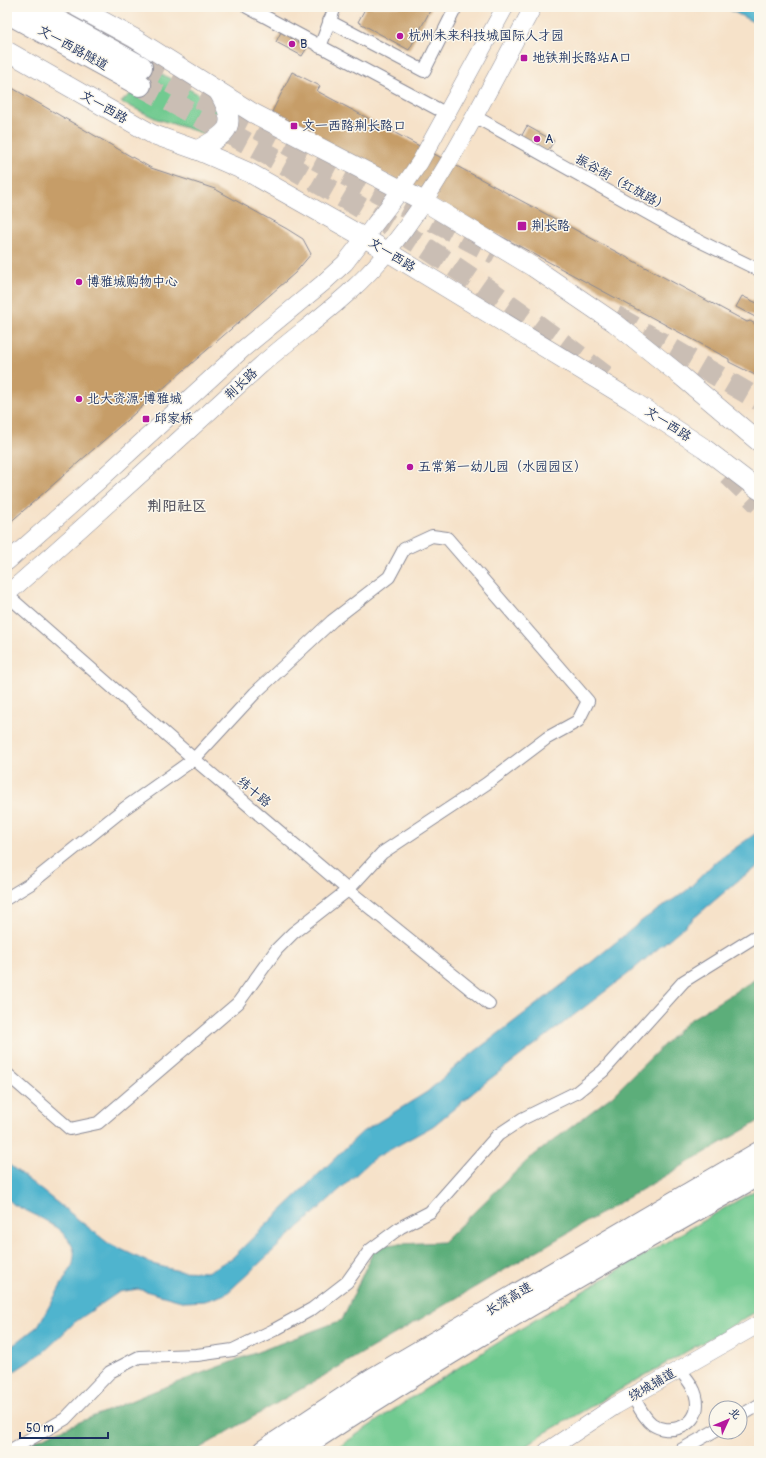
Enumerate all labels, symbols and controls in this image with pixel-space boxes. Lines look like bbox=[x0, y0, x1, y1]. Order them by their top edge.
street label: 文一西路隧道 bbox=[35, 22, 111, 74]
place label: 杭州未来科技城国际人才园 bbox=[408, 28, 564, 44]
marker: 杭州未来科技城国际人才园 bbox=[395, 31, 405, 41]
place label: B bbox=[300, 36, 307, 52]
marker: B bbox=[287, 39, 297, 49]
place label: 地铁荆长路站A口 bbox=[532, 50, 631, 66]
marker: 地铁荆长路站A口 bbox=[519, 53, 529, 63]
street label: 文一西路 bbox=[77, 87, 131, 127]
place label: 文一西路荆长路口 bbox=[302, 118, 406, 134]
marker: 文一西路荆长路口 bbox=[289, 121, 299, 131]
place label: A bbox=[545, 131, 554, 147]
marker: A bbox=[532, 134, 542, 144]
street label: 振谷街（红旗路） bbox=[573, 151, 671, 215]
place label: 荆长路 bbox=[531, 218, 570, 234]
marker: 荆长路 bbox=[516, 220, 528, 232]
street label: 文一西路 bbox=[366, 234, 418, 276]
place label: 博雅城购物中心 bbox=[87, 274, 178, 290]
marker: 博雅城购物中心 bbox=[74, 277, 84, 287]
street label: 荆长路 bbox=[221, 365, 261, 403]
place label: 北大资源·博雅城 bbox=[87, 391, 182, 407]
marker: 北大资源·博雅城 bbox=[74, 394, 84, 404]
street label: 文一西路 bbox=[642, 403, 694, 445]
place label: 邱家桥 bbox=[154, 411, 193, 427]
marker: 邱家桥 bbox=[141, 414, 151, 424]
place label: 五常第一幼儿园（水园园区） bbox=[418, 459, 587, 475]
marker: 五常第一幼儿园（水园园区） bbox=[405, 462, 415, 472]
district label: 荆阳社区 bbox=[147, 497, 207, 516]
street label: 纬十路 bbox=[234, 773, 274, 811]
street label: 长深高速 bbox=[483, 1279, 535, 1319]
street label: 绕城辅道 bbox=[625, 1365, 679, 1405]
north arrow bbox=[708, 1400, 748, 1440]
text: 北 bbox=[726, 1405, 743, 1422]
scale bar bbox=[20, 1414, 108, 1440]
text: 50 m bbox=[26, 1421, 54, 1436]

